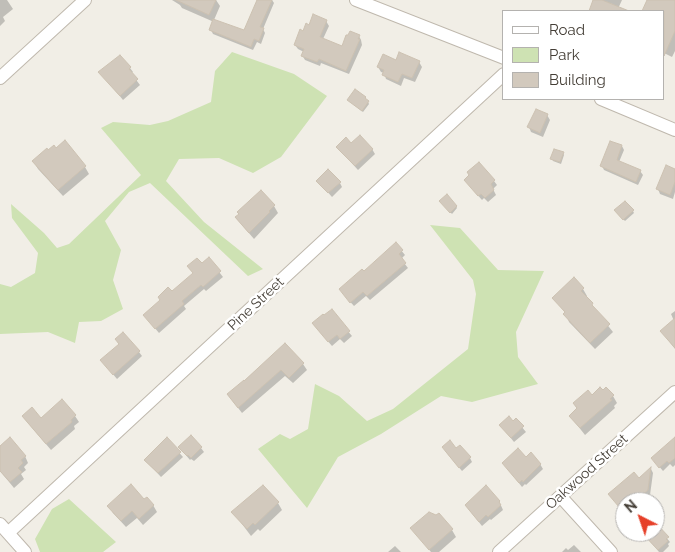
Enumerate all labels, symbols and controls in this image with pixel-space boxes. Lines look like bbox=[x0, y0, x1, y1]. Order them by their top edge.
legend bbox=[502, 10, 665, 100]
text: Road bbox=[549, 21, 585, 39]
text: Park bbox=[549, 46, 580, 64]
text: Building bbox=[549, 71, 606, 89]
street label: Pine Street bbox=[224, 274, 288, 334]
street label: Oakwood Street bbox=[543, 431, 631, 513]
north arrow bbox=[615, 492, 665, 542]
text: N bbox=[622, 497, 640, 516]

